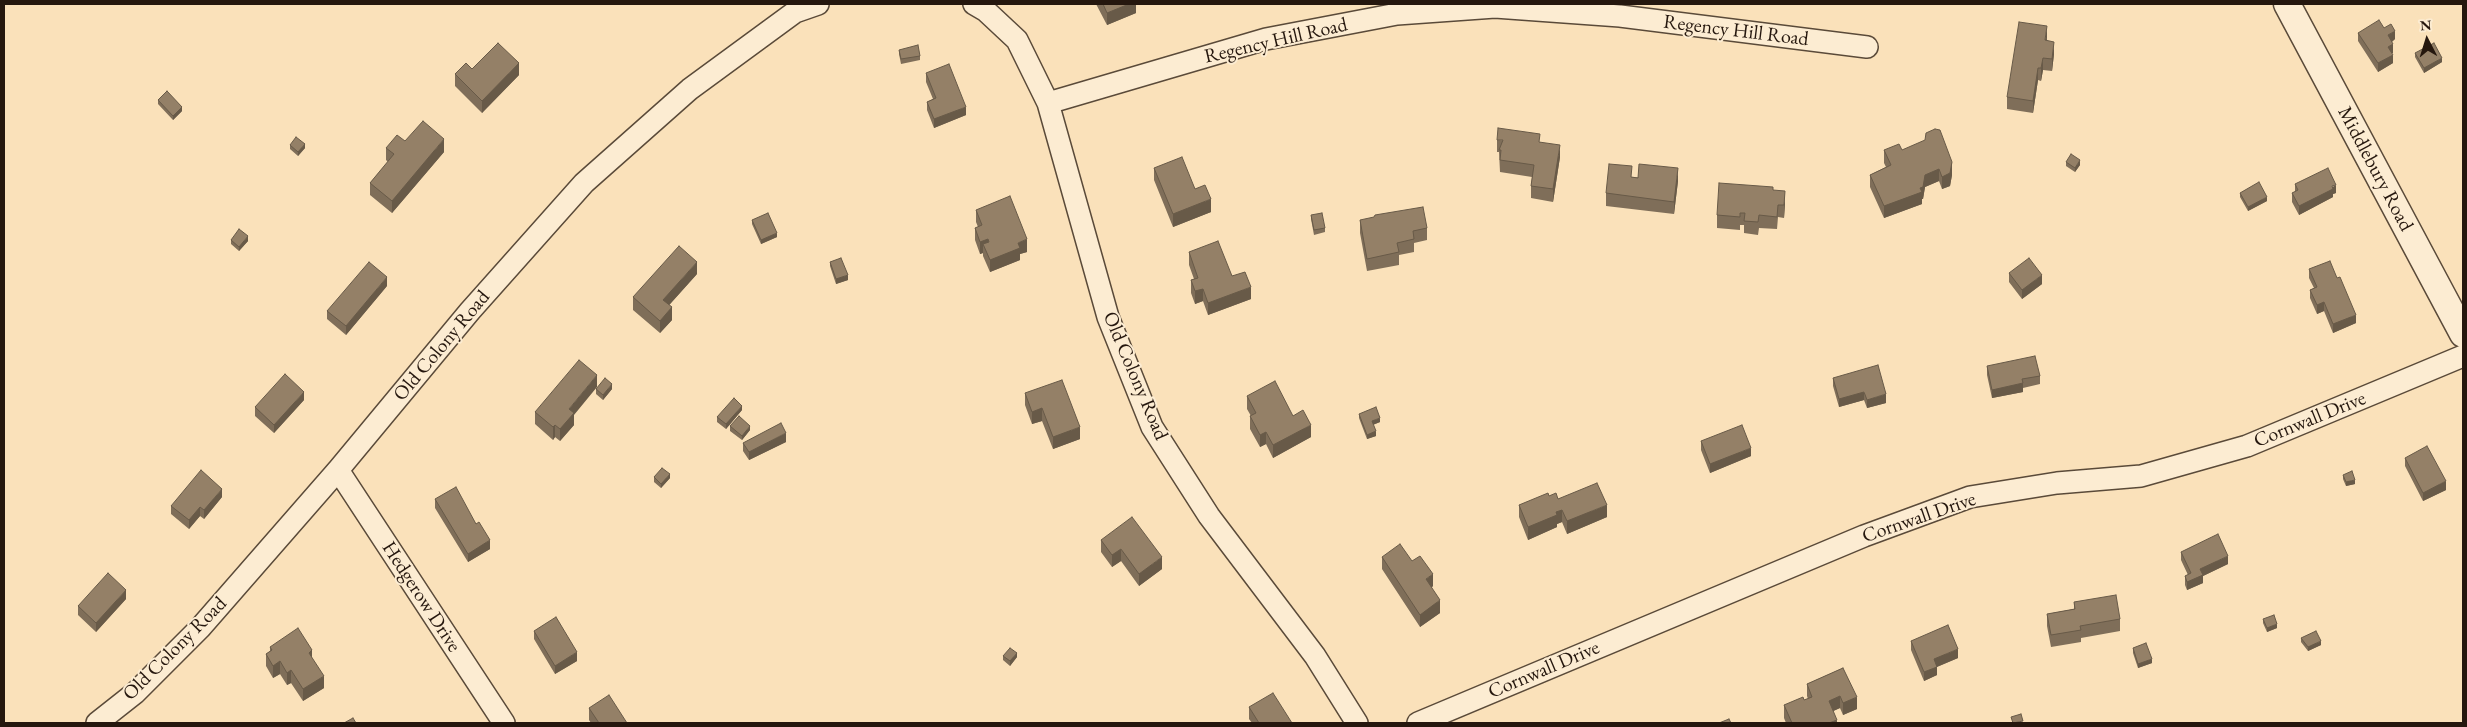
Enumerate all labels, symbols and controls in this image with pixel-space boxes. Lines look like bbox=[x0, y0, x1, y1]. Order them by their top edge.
street label: Regency Hill Road bbox=[1662, 10, 1810, 52]
street label: Regency Hill Road bbox=[1202, 13, 1350, 69]
north arrow bbox=[2402, 15, 2452, 65]
text: N bbox=[2419, 16, 2432, 35]
street label: Middlebury Road bbox=[2332, 102, 2418, 236]
street label: Old Colony Road bbox=[389, 286, 495, 406]
street label: Old Colony Road bbox=[1097, 308, 1173, 444]
street label: Cornwall Drive bbox=[2251, 387, 2369, 453]
street label: Cornwall Drive bbox=[1859, 487, 1979, 549]
street label: Hedgerow Drive bbox=[376, 537, 466, 657]
street label: Old Colony Road bbox=[118, 592, 232, 706]
street label: Cornwall Drive bbox=[1485, 636, 1603, 704]

